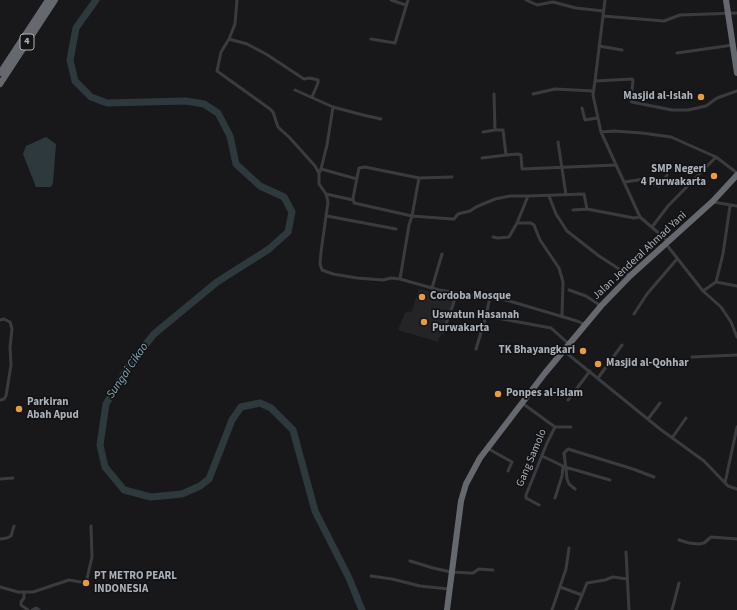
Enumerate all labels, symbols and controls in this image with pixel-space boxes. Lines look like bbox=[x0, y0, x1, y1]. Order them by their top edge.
road number: 4 bbox=[20, 34, 34, 50]
place label: Masjid al-Islah bbox=[623, 90, 693, 104]
marker: Masjid al-Islah bbox=[696, 92, 706, 102]
place label: SMP Negeri 4 Purwakarta bbox=[641, 163, 706, 189]
marker: SMP Negeri 4 Purwakarta bbox=[709, 171, 719, 181]
street label: Jalan Jenderal Ahmad Yani bbox=[590, 209, 690, 303]
place label: Cordoba Mosque bbox=[430, 290, 511, 304]
marker: Cordoba Mosque bbox=[417, 292, 427, 302]
place label: Uswatun Hasanah Purwakarta bbox=[432, 309, 519, 335]
marker: Uswatun Hasanah Purwakarta bbox=[419, 317, 429, 327]
water label: Sungai Cikao bbox=[104, 340, 152, 402]
place label: TK Bhayangkari bbox=[499, 344, 575, 358]
marker: TK Bhayangkari bbox=[578, 346, 588, 356]
place label: Masjid al-Qohhar bbox=[606, 357, 689, 371]
marker: Masjid al-Qohhar bbox=[593, 359, 603, 369]
place label: Ponpes al-Islam bbox=[506, 387, 583, 401]
marker: Ponpes al-Islam bbox=[493, 389, 503, 399]
place label: Parkiran Abah Apud bbox=[27, 396, 79, 422]
marker: Parkiran Abah Apud bbox=[14, 404, 24, 414]
street label: Gang Samolo bbox=[514, 427, 550, 489]
place label: PT METRO PEARL INDONESIA bbox=[94, 570, 177, 596]
marker: PT METRO PEARL INDONESIA bbox=[81, 578, 91, 588]

